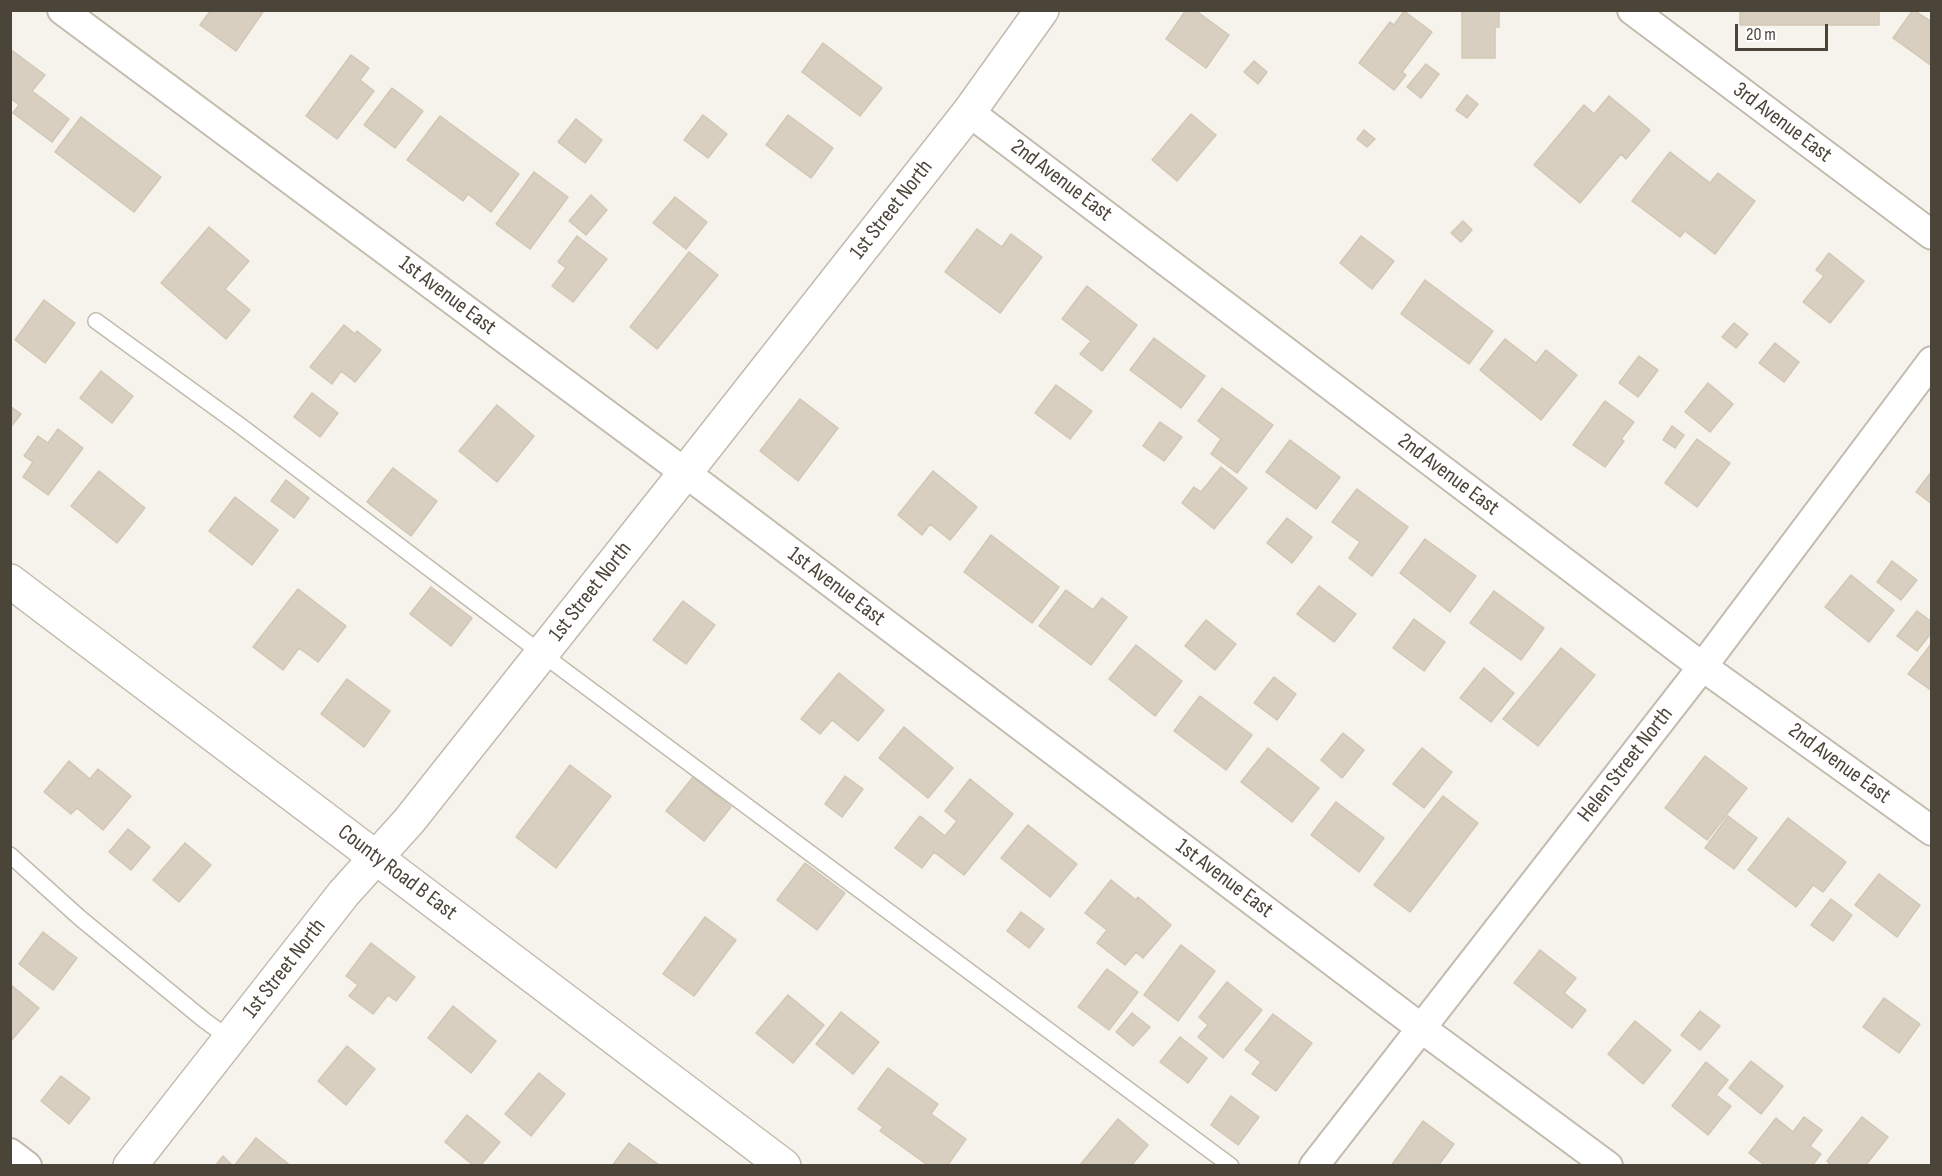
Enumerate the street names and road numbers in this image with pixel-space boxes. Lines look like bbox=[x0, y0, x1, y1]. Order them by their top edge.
street label: 3rd Avenue East bbox=[1727, 77, 1837, 169]
street label: 2nd Avenue East bbox=[1005, 134, 1117, 228]
street label: 1st Street North bbox=[845, 155, 939, 265]
street label: 1st Avenue East bbox=[393, 251, 501, 341]
street label: 2nd Avenue East bbox=[1392, 428, 1504, 522]
street label: 1st Street North bbox=[544, 537, 638, 647]
street label: 1st Avenue East bbox=[782, 542, 890, 632]
street label: Helen Street North bbox=[1573, 702, 1679, 828]
street label: 2nd Avenue East bbox=[1783, 718, 1895, 810]
street label: County Road B East bbox=[332, 820, 462, 926]
street label: 1st Avenue East bbox=[1170, 834, 1278, 924]
street label: 1st Street North bbox=[238, 914, 332, 1024]

